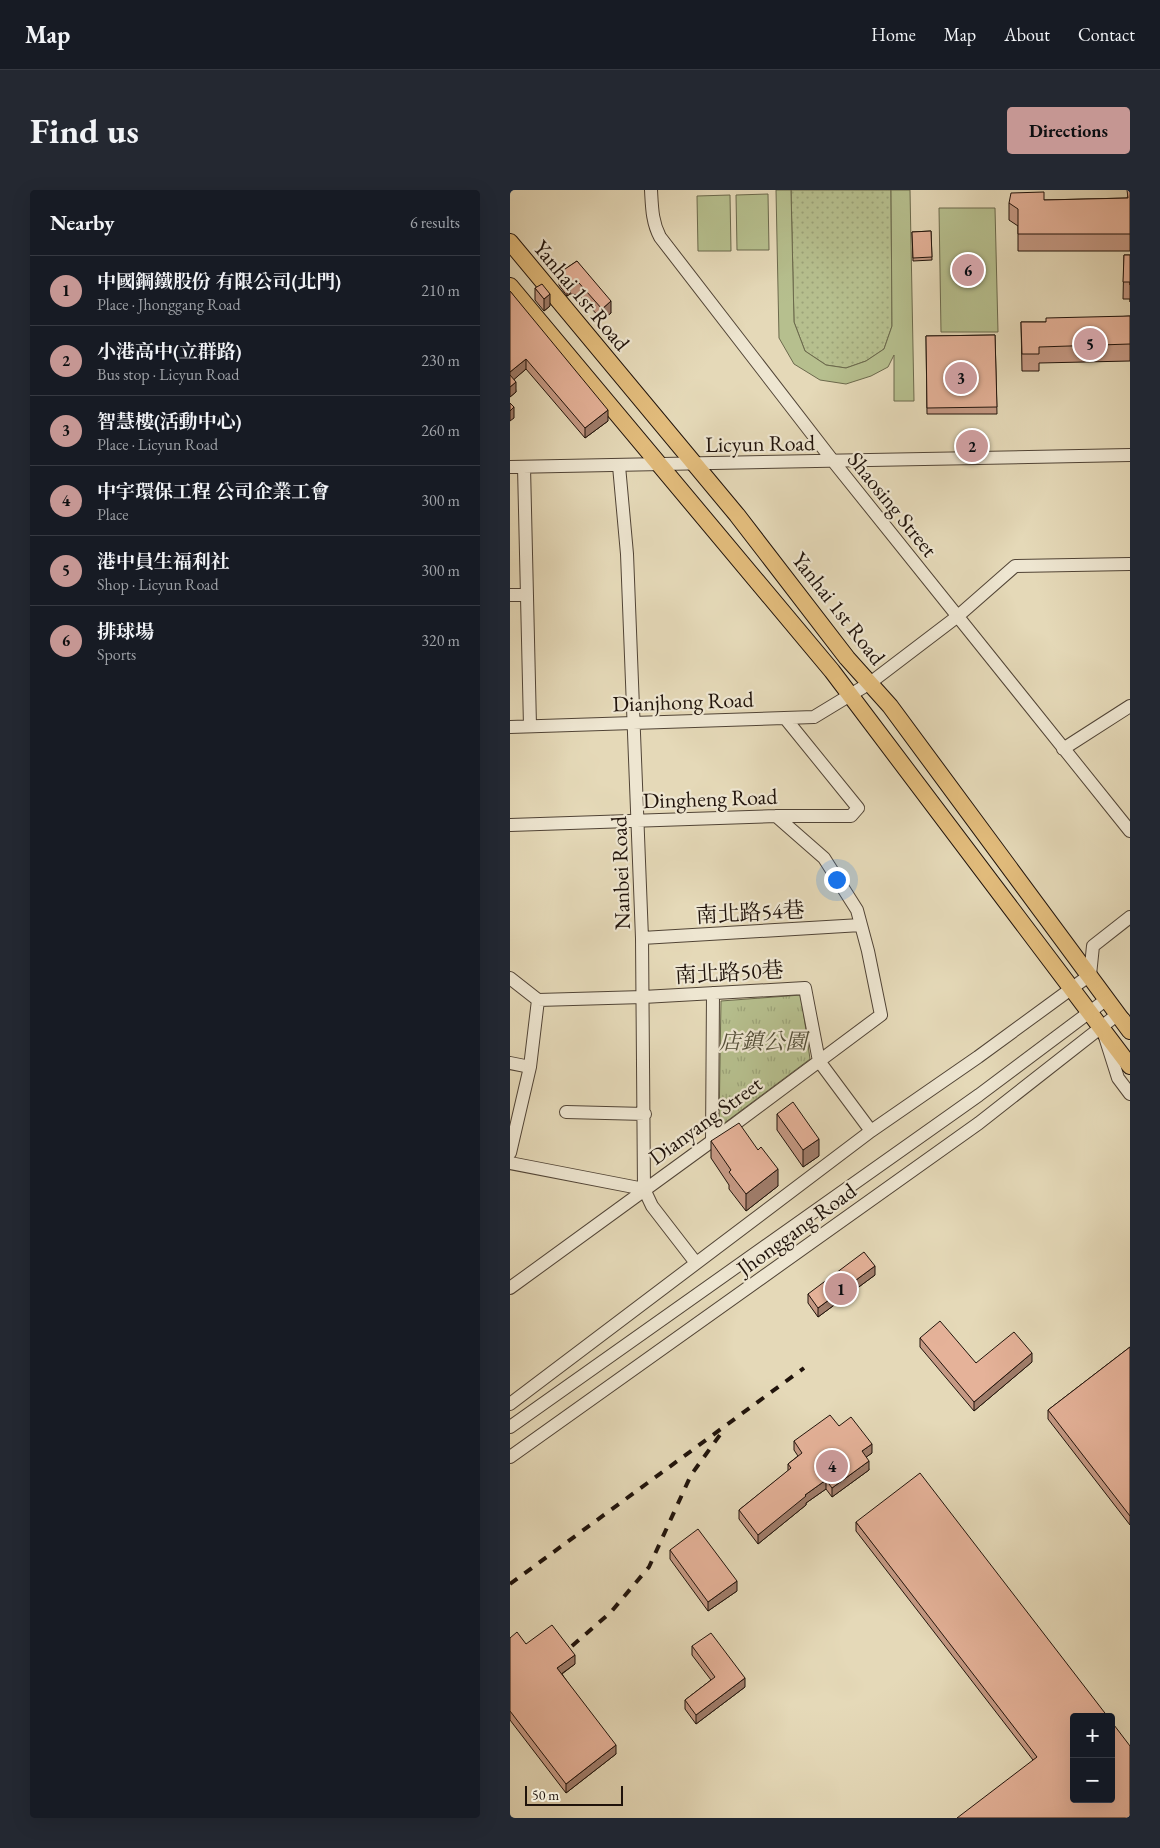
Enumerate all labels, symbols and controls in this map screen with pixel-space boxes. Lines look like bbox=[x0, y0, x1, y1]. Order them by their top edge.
text: Map bbox=[25, 19, 70, 50]
text: Home bbox=[871, 23, 916, 46]
text: Map bbox=[944, 23, 976, 46]
text: About bbox=[1004, 23, 1050, 46]
text: Contact bbox=[1078, 23, 1135, 46]
button: Directions bbox=[1007, 107, 1130, 154]
text: Find us bbox=[30, 108, 139, 153]
text: Nearby bbox=[50, 209, 114, 236]
text: 6 results bbox=[410, 212, 460, 233]
street label: Yanhai 1st Road bbox=[527, 234, 637, 357]
pin: 6 bbox=[952, 251, 984, 289]
text: 中國鋼鐵股份 有限公司(北門) bbox=[97, 269, 341, 294]
text: 1 bbox=[62, 280, 70, 301]
text: 210 m bbox=[421, 280, 460, 301]
text: Place · Jhonggang Road bbox=[97, 294, 241, 315]
pin: 5 bbox=[1074, 325, 1106, 363]
text: 小港高中(立群路) bbox=[97, 339, 242, 364]
text: 2 bbox=[62, 350, 70, 371]
text: 230 m bbox=[421, 350, 460, 371]
pin: 3 bbox=[945, 359, 977, 397]
text: Bus stop · Licyun Road bbox=[97, 364, 239, 385]
text: 智慧樓(活動中心) bbox=[97, 409, 242, 434]
text: 3 bbox=[62, 420, 70, 441]
text: 260 m bbox=[421, 420, 460, 441]
pin: 2 bbox=[956, 427, 988, 465]
street label: Licyun Road bbox=[705, 428, 816, 459]
text: Place · Licyun Road bbox=[97, 434, 218, 455]
street label: Shaosing Street bbox=[841, 446, 944, 563]
text: 中宇環保工程 公司企業工會 bbox=[97, 479, 330, 504]
text: 4 bbox=[62, 490, 70, 511]
text: 300 m bbox=[421, 490, 460, 511]
text: Place bbox=[97, 504, 129, 525]
street label: Yanhai 1st Road bbox=[785, 546, 892, 671]
text: 港中員生福利社 bbox=[97, 549, 230, 574]
text: 5 bbox=[62, 560, 70, 581]
text: 300 m bbox=[421, 560, 460, 581]
text: Shop · Licyun Road bbox=[97, 574, 219, 595]
text: 排球場 bbox=[97, 619, 154, 644]
text: 6 bbox=[62, 630, 70, 651]
text: 320 m bbox=[421, 630, 460, 651]
text: Sports bbox=[97, 644, 136, 665]
street label: Dianjhong Road bbox=[612, 685, 755, 718]
street label: Dingheng Road bbox=[642, 782, 779, 815]
street label: Nanbei Road bbox=[604, 815, 637, 930]
your location bbox=[824, 867, 850, 893]
street label: 南北路54巷 bbox=[695, 895, 805, 930]
street label: 南北路50巷 bbox=[674, 955, 784, 990]
park label: 店鎮公園 bbox=[719, 1027, 810, 1056]
street label: Dianyang Street bbox=[643, 1069, 768, 1171]
street label: Jhonggang Road bbox=[729, 1176, 862, 1284]
pin: 1 bbox=[825, 1270, 857, 1308]
pin: 4 bbox=[816, 1447, 848, 1485]
map controls bbox=[1070, 1713, 1115, 1803]
button: + bbox=[1070, 1713, 1115, 1758]
button: − bbox=[1070, 1758, 1115, 1803]
scale bar bbox=[525, 1783, 622, 1806]
text: 50 m bbox=[532, 1786, 559, 1804]

